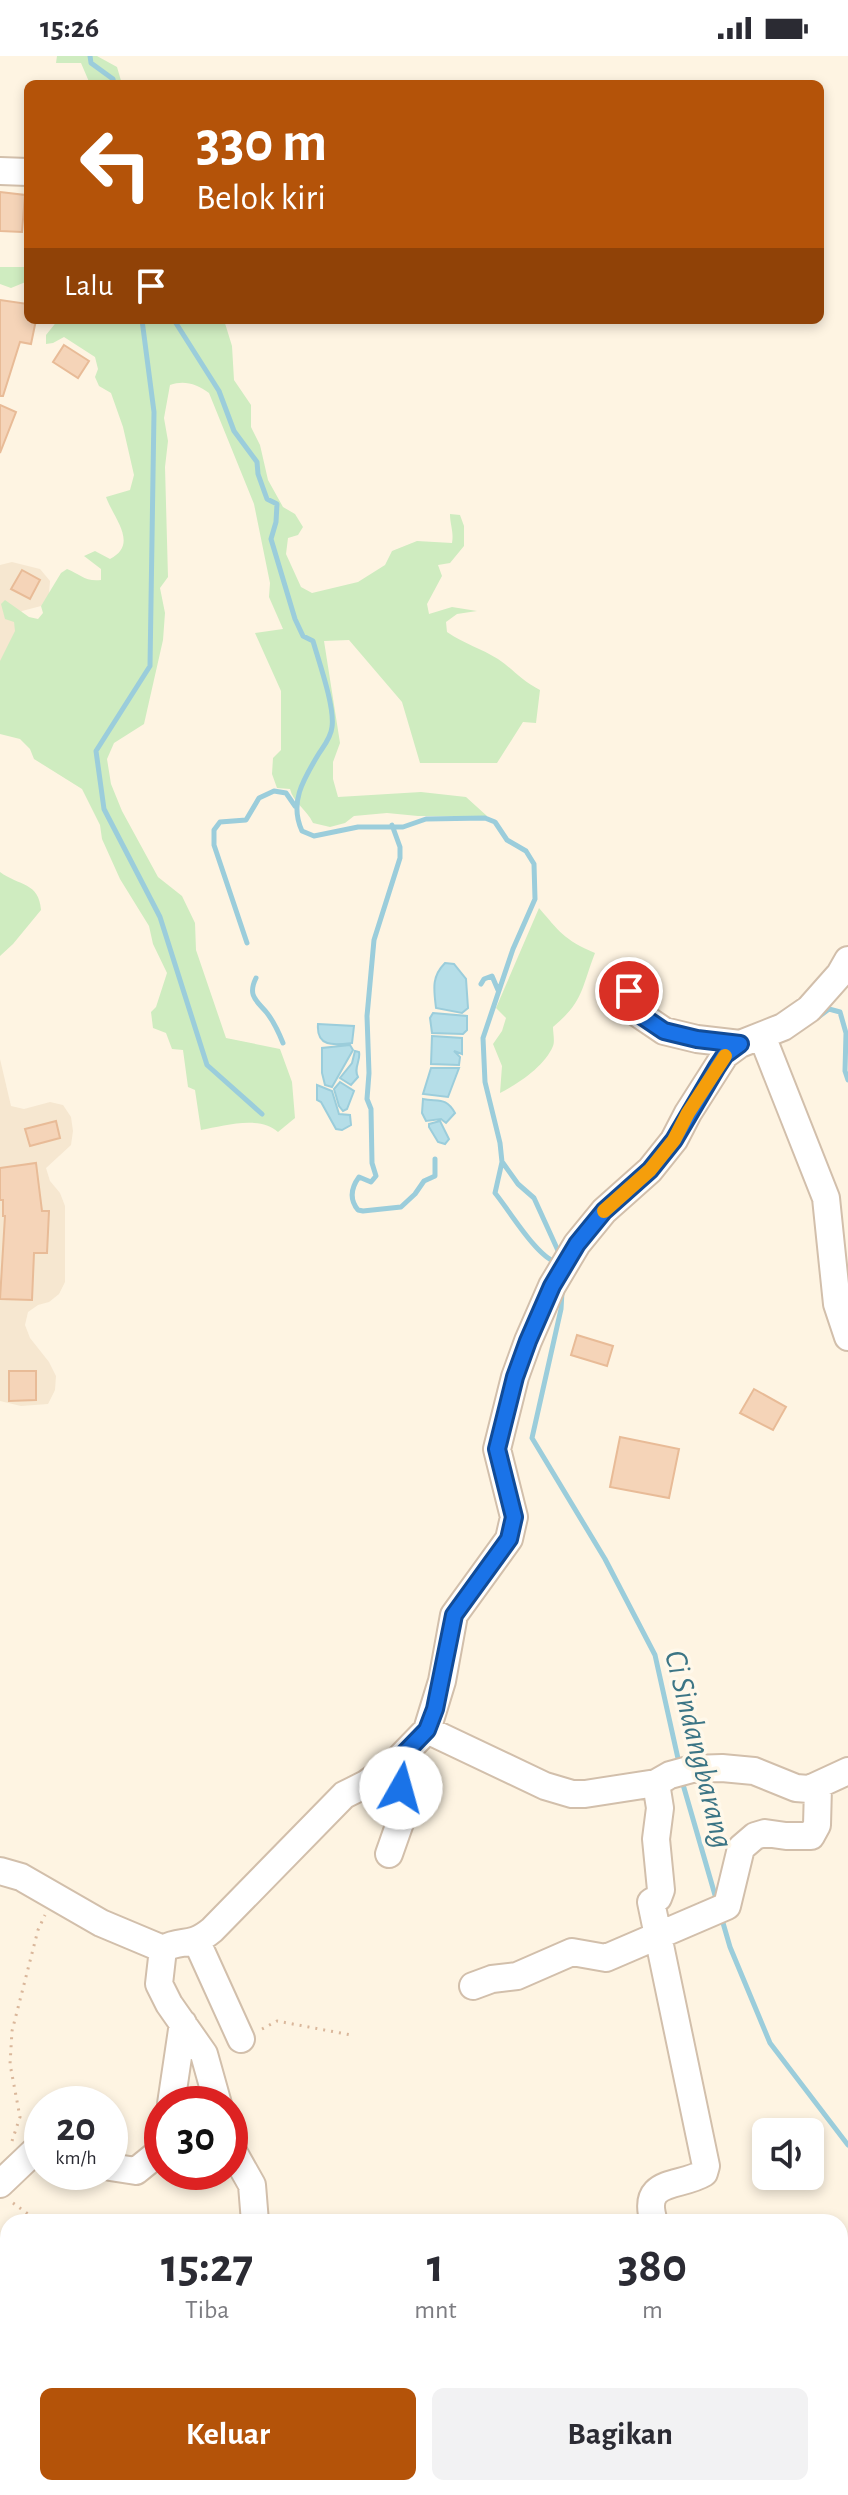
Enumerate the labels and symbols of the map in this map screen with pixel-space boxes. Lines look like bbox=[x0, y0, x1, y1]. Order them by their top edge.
pin bbox=[595, 957, 663, 1025]
water label: Ci Sindangbarang bbox=[659, 1647, 739, 1852]
position arrow bbox=[359, 1746, 443, 1830]
speed limit sign: 30 bbox=[144, 2086, 248, 2190]

